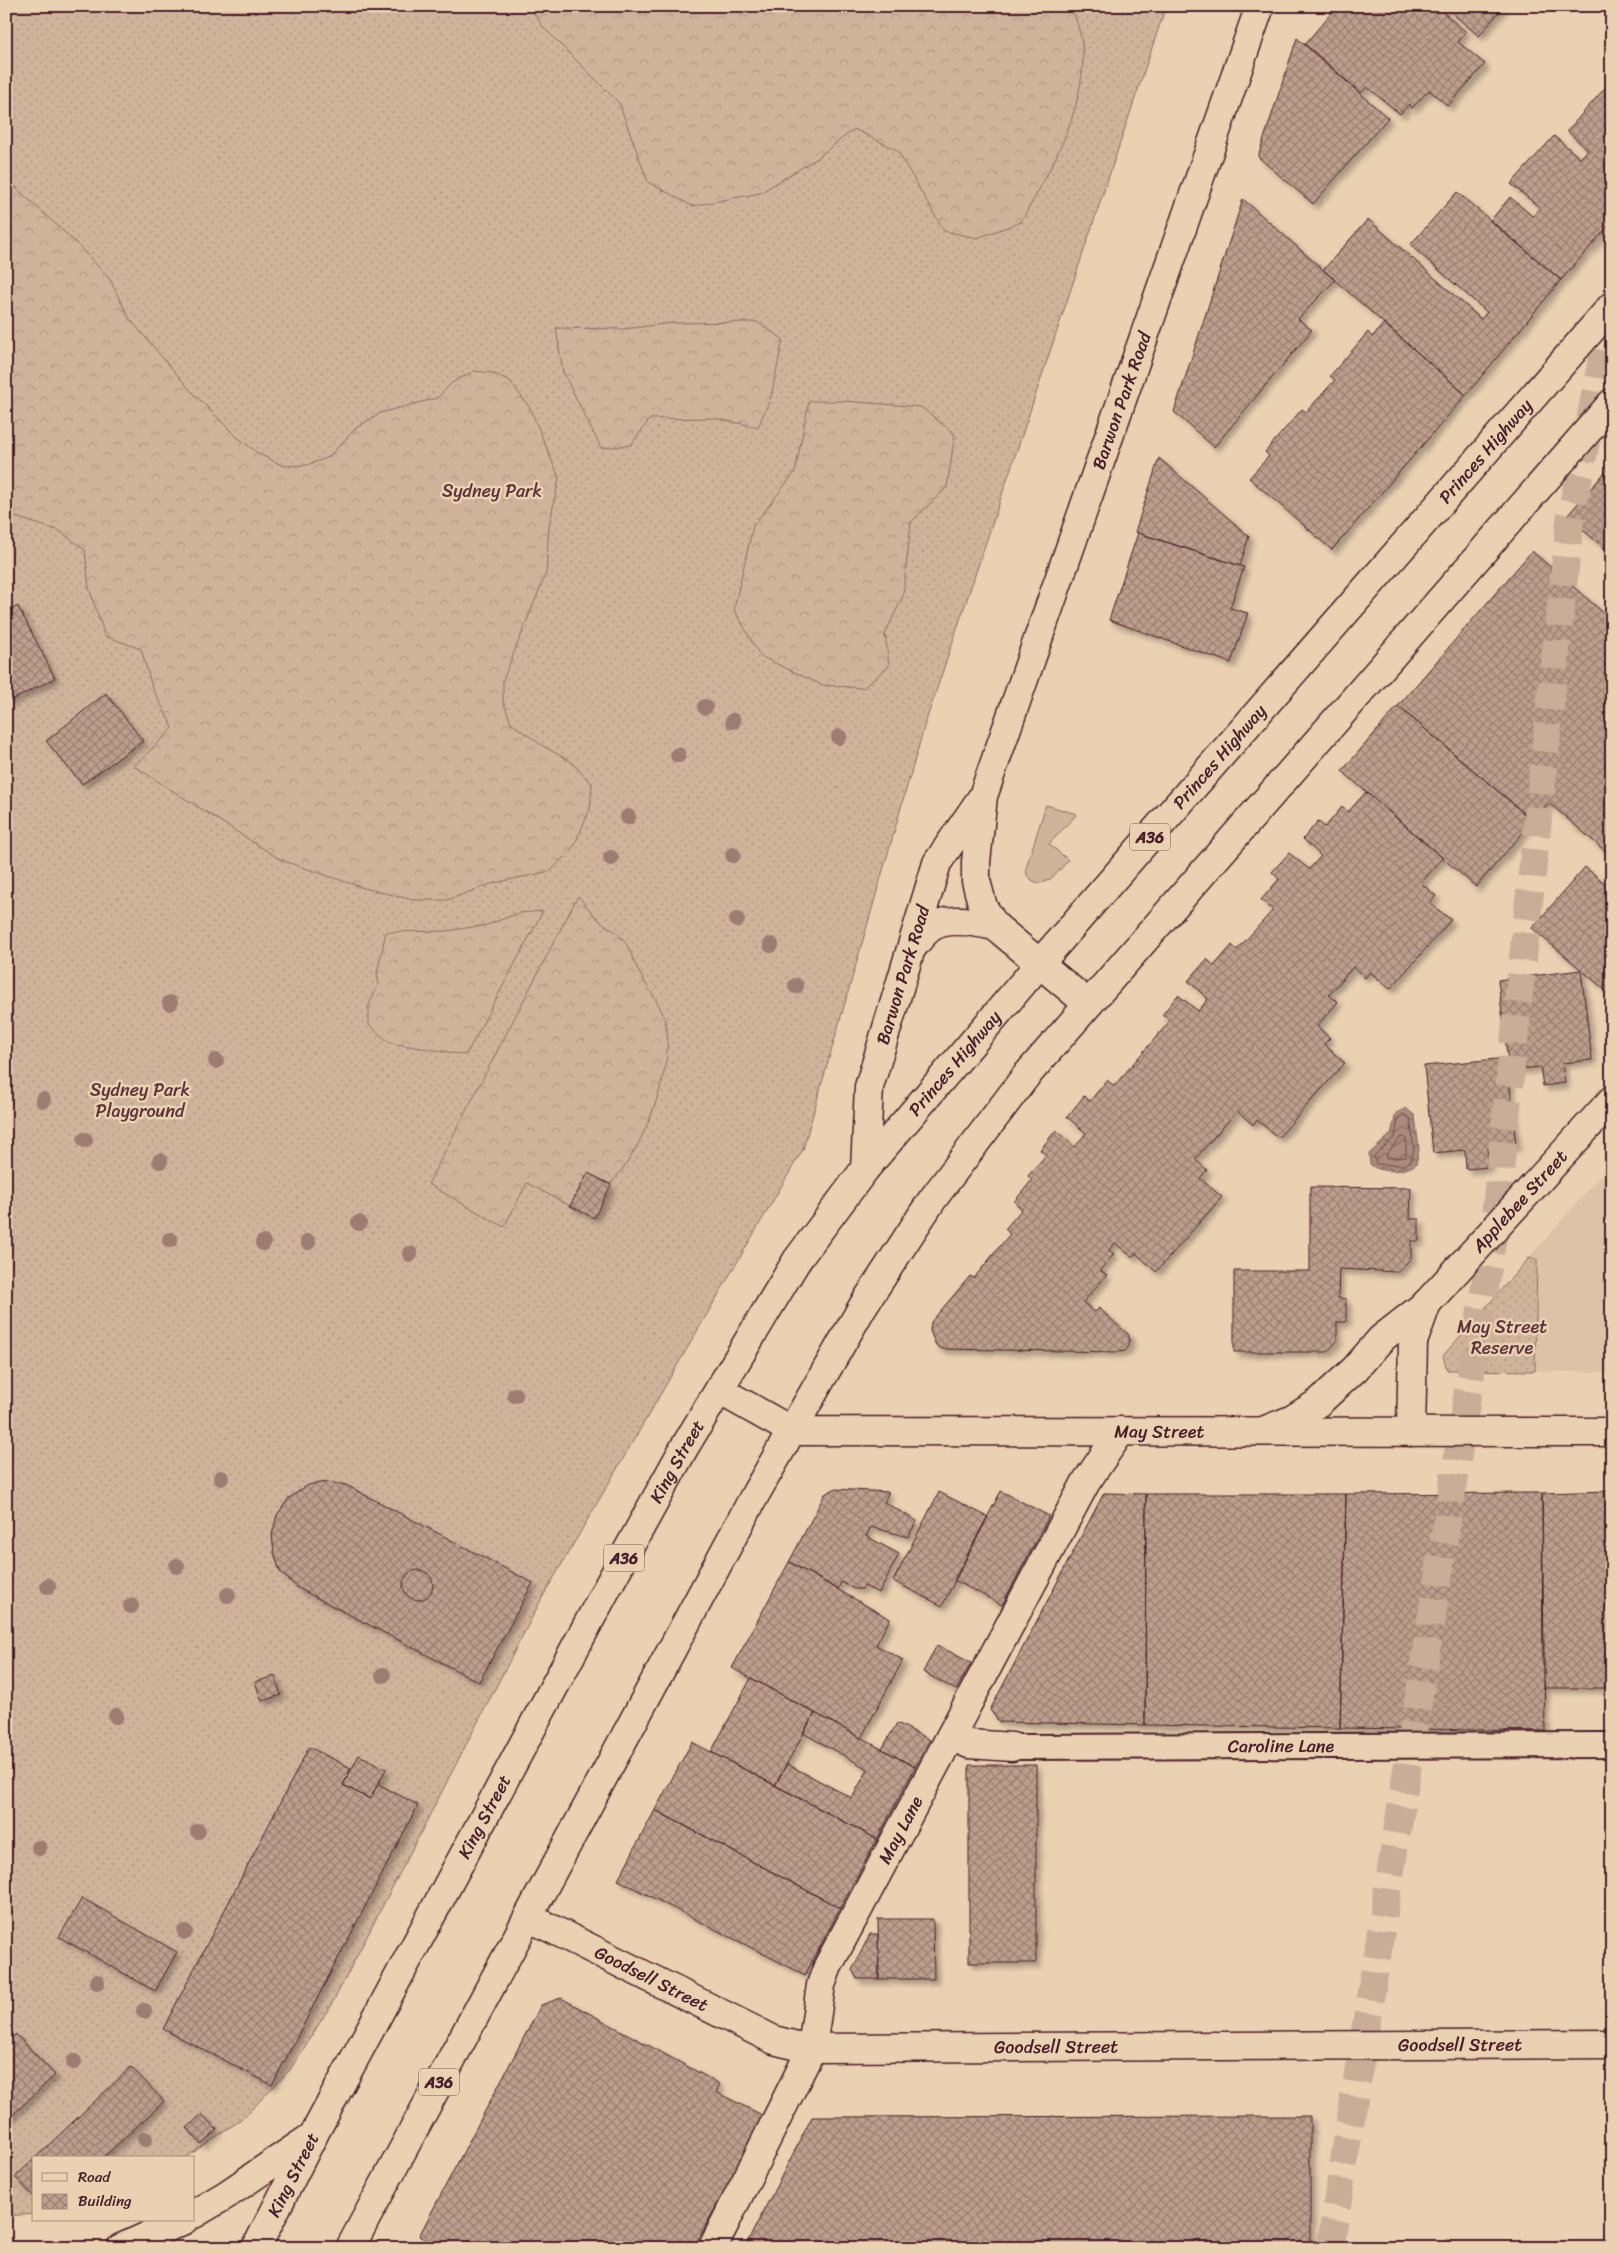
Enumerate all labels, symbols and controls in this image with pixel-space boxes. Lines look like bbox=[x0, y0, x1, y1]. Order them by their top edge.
street label: Barwon Park Road bbox=[1083, 326, 1161, 474]
street label: Princes Highway bbox=[1430, 391, 1541, 511]
park label: Sydney Park bbox=[442, 475, 542, 507]
street label: Princes Highway bbox=[1164, 696, 1275, 817]
road number: A36 bbox=[1130, 824, 1170, 850]
street label: Barwon Park Road bbox=[867, 900, 940, 1049]
street label: Princes Highway bbox=[900, 1002, 1010, 1124]
park label: Sydney Park Playground bbox=[90, 1074, 190, 1127]
street label: Applebee Street bbox=[1463, 1142, 1576, 1261]
park label: May Street Reserve bbox=[1457, 1311, 1547, 1364]
street label: King Street bbox=[640, 1413, 714, 1509]
street label: May Street bbox=[1114, 1415, 1205, 1448]
road number: A36 bbox=[604, 1545, 644, 1572]
street label: Caroline Lane bbox=[1228, 1730, 1335, 1762]
street label: King Street bbox=[449, 1769, 520, 1865]
street label: May Lane bbox=[869, 1790, 932, 1870]
street label: Goodsell Street bbox=[589, 1937, 714, 2021]
street label: Goodsell Street bbox=[1398, 2028, 1522, 2061]
street label: Goodsell Street bbox=[994, 2030, 1118, 2063]
road number: A36 bbox=[419, 2068, 459, 2096]
street label: King Street bbox=[258, 2127, 328, 2223]
legend bbox=[32, 2156, 195, 2222]
text: Road bbox=[78, 2164, 111, 2190]
text: Building bbox=[78, 2188, 132, 2214]

